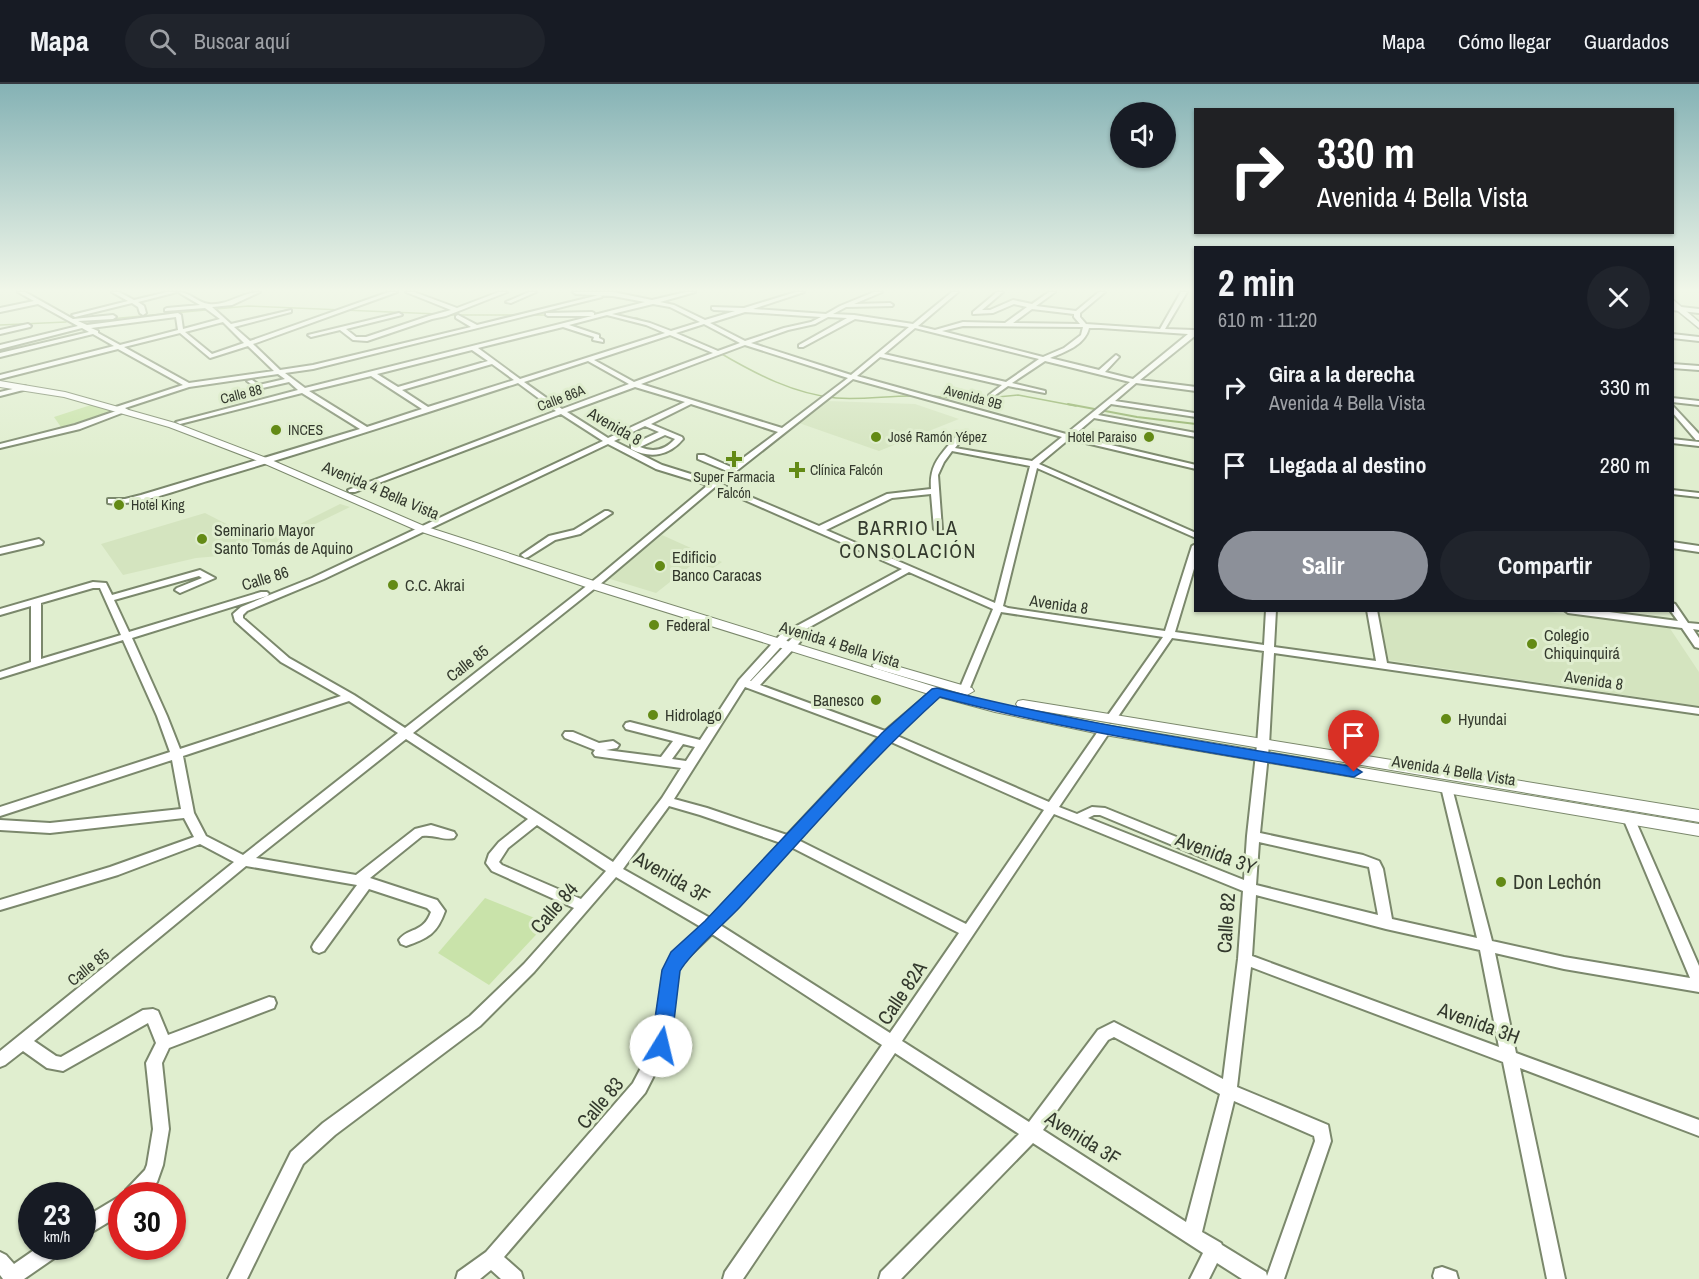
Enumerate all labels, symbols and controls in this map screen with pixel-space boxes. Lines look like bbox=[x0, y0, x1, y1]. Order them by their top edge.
search box bbox=[125, 14, 545, 68]
text: Mapa bbox=[30, 22, 89, 60]
icon: search bbox=[146, 25, 179, 58]
text: Buscar aquí bbox=[194, 26, 290, 56]
text: Mapa bbox=[1382, 27, 1425, 56]
text: Cómo llegar bbox=[1458, 27, 1551, 56]
text: Guardados bbox=[1584, 27, 1669, 56]
map controls bbox=[1110, 102, 1176, 168]
button: sound bbox=[1110, 102, 1176, 168]
text: 330 m bbox=[1317, 125, 1415, 181]
icon: right bbox=[1218, 132, 1296, 210]
text: Avenida 4 Bella Vista bbox=[1317, 179, 1528, 215]
text: 2 min bbox=[1218, 259, 1295, 307]
button: close bbox=[1587, 266, 1650, 329]
text: 610 m · 11:20 bbox=[1218, 306, 1317, 333]
text: Gira a la derecha bbox=[1269, 359, 1414, 389]
icon: right bbox=[1218, 371, 1251, 404]
text: 330 m bbox=[1600, 372, 1650, 402]
street label: Calle 88 bbox=[218, 380, 264, 408]
street label: Avenida 9B bbox=[941, 380, 1004, 413]
street label: Calle 86A bbox=[535, 381, 588, 415]
text: Avenida 4 Bella Vista bbox=[1269, 389, 1425, 416]
street label: Avenida 8 bbox=[583, 401, 646, 450]
place label: INCES bbox=[288, 421, 323, 439]
marker: INCES bbox=[269, 423, 283, 437]
place label: José Ramón Yépez bbox=[888, 428, 987, 446]
place label: Hotel Paraiso bbox=[1067, 428, 1137, 446]
marker: José Ramón Yépez bbox=[869, 430, 883, 444]
marker: Hotel Paraiso bbox=[1142, 430, 1156, 444]
icon: arrive bbox=[1218, 449, 1251, 482]
text: Llegada al destino bbox=[1269, 450, 1426, 480]
text: 280 m bbox=[1600, 450, 1650, 480]
marker: Super Farmacia Falcón bbox=[727, 452, 741, 466]
street label: Avenida 4 Bella Vista bbox=[318, 455, 443, 525]
marker: Clínica Falcón bbox=[788, 461, 806, 479]
place label: Clínica Falcón bbox=[810, 461, 883, 479]
place label: Super Farmacia Falcón bbox=[693, 468, 775, 502]
place label: Hotel King bbox=[131, 496, 185, 514]
marker: Hotel King bbox=[112, 498, 126, 512]
district label: BARRIO LA CONSOLACIÓN bbox=[839, 514, 977, 564]
place label: Seminario Mayor Santo Tomás de Aquino bbox=[214, 519, 353, 559]
button: Salir bbox=[1218, 531, 1428, 600]
button: Compartir bbox=[1440, 531, 1650, 600]
marker: Seminario Mayor Santo Tomás de Aquino bbox=[195, 532, 209, 546]
place label: Edificio Banco Caracas bbox=[672, 546, 762, 586]
marker: Edificio Banco Caracas bbox=[653, 559, 667, 573]
street label: Calle 86 bbox=[239, 560, 291, 596]
place label: C.C. Akrai bbox=[405, 574, 465, 596]
marker: C.C. Akrai bbox=[386, 578, 400, 592]
street label: Avenida 8 bbox=[1027, 589, 1090, 619]
place label: Federal bbox=[666, 614, 710, 636]
street label: Avenida 4 Bella Vista bbox=[776, 615, 904, 673]
marker: Federal bbox=[647, 618, 661, 632]
place label: Colegio Chiquinquirá bbox=[1544, 624, 1621, 664]
marker: Colegio Chiquinquirá bbox=[1525, 637, 1539, 651]
street label: Calle 85 bbox=[441, 640, 493, 686]
street label: Avenida 8 bbox=[1562, 665, 1625, 695]
place label: Banesco bbox=[813, 689, 864, 711]
marker: Banesco bbox=[869, 693, 883, 707]
place label: Hidrolago bbox=[665, 704, 722, 726]
marker: Hidrolago bbox=[646, 708, 660, 722]
place label: Hyundai bbox=[1458, 708, 1507, 730]
pin bbox=[1328, 710, 1379, 772]
marker: Hyundai bbox=[1439, 712, 1453, 726]
icon: arrive bbox=[1337, 719, 1370, 752]
street label: Avenida 4 Bella Vista bbox=[1390, 749, 1518, 791]
street label: Avenida 3Y bbox=[1171, 824, 1261, 880]
street label: Avenida 3F bbox=[628, 843, 715, 909]
place label: Don Lechón bbox=[1513, 868, 1601, 895]
marker: Don Lechón bbox=[1494, 875, 1508, 889]
street label: Calle 84 bbox=[524, 876, 584, 939]
street label: Calle 82 bbox=[1210, 892, 1241, 954]
street label: Calle 85 bbox=[62, 943, 114, 991]
street label: Calle 82A bbox=[871, 956, 933, 1030]
street label: Avenida 3H bbox=[1433, 995, 1524, 1050]
position arrow bbox=[629, 1014, 693, 1078]
street label: Calle 83 bbox=[570, 1071, 629, 1134]
street label: Avenida 3F bbox=[1040, 1103, 1126, 1171]
speed limit sign: 30 bbox=[108, 1182, 186, 1260]
text: 23 bbox=[43, 1194, 71, 1234]
text: km/h bbox=[44, 1226, 70, 1247]

